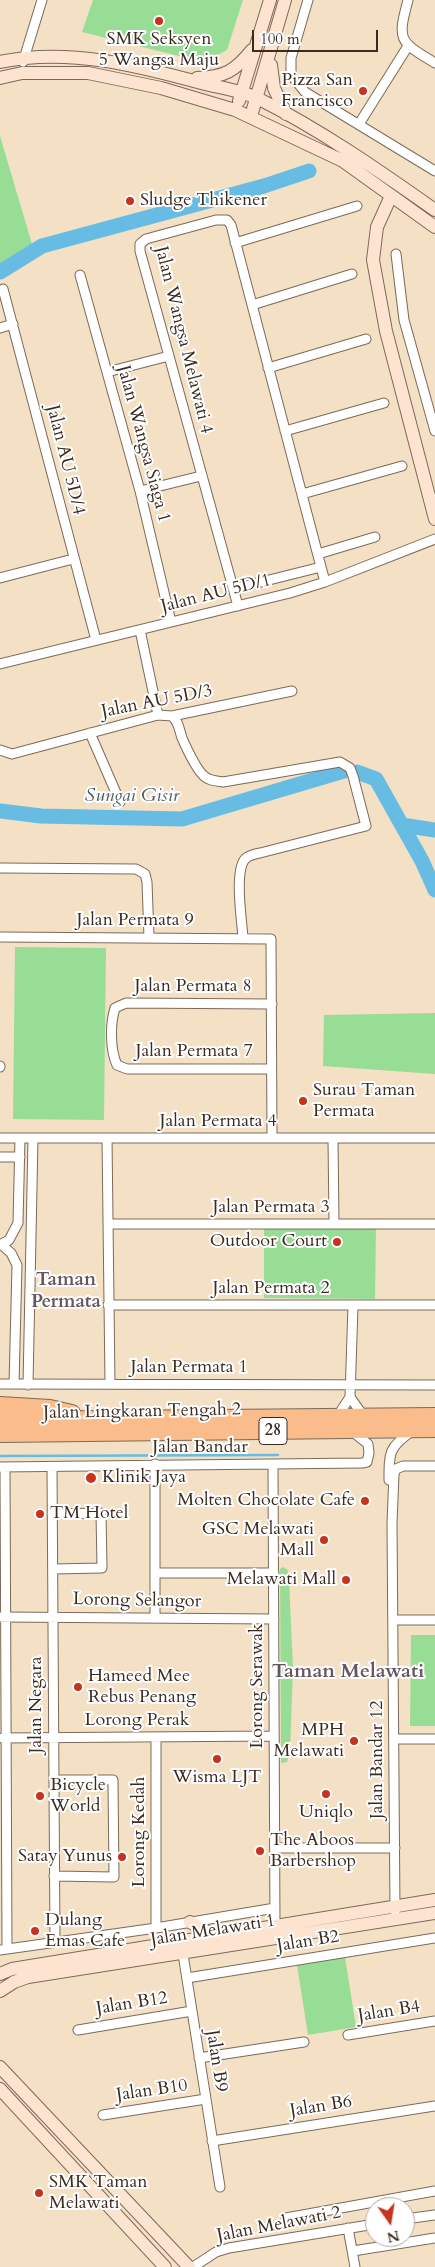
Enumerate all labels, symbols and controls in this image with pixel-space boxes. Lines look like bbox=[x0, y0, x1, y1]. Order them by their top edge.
marker: SMK Seksyen 5 Wangsa Maju bbox=[153, 15, 165, 27]
scale bar bbox=[255, 20, 381, 52]
place label: SMK Seksyen 5 Wangsa Maju bbox=[99, 29, 219, 72]
text: 100 m bbox=[260, 29, 300, 49]
place label: Pizza San Francisco bbox=[281, 70, 353, 112]
marker: Pizza San Francisco bbox=[357, 85, 369, 97]
place label: Sludge Thikener bbox=[140, 190, 267, 212]
marker: Sludge Thikener bbox=[124, 195, 136, 207]
street label: Jalan Wangsa Melawati 4 bbox=[149, 244, 217, 436]
street label: Jalan Wangsa Siaga 1 bbox=[112, 363, 174, 525]
street label: Jalan AU 5D/4 bbox=[41, 403, 89, 517]
street label: Jalan AU 5D/1 bbox=[159, 570, 273, 618]
street label: Jalan AU 5D/3 bbox=[100, 681, 214, 723]
water label: Sungai Gisir bbox=[85, 786, 179, 808]
street label: Jalan Permata 9 bbox=[76, 910, 194, 932]
street label: Jalan Permata 8 bbox=[134, 976, 252, 998]
street label: Jalan Permata 7 bbox=[135, 1041, 253, 1063]
place label: Surau Taman Permata bbox=[313, 1080, 415, 1122]
marker: Surau Taman Permata bbox=[297, 1095, 309, 1107]
street label: Jalan Permata 4 bbox=[159, 1111, 277, 1133]
street label: Jalan Permata 3 bbox=[212, 1197, 330, 1219]
place label: Outdoor Court bbox=[210, 1231, 327, 1253]
marker: Outdoor Court bbox=[331, 1236, 343, 1248]
district label: Taman Permata bbox=[31, 1270, 101, 1314]
street label: Jalan Permata 2 bbox=[212, 1278, 330, 1300]
street label: Jalan Permata 1 bbox=[130, 1357, 248, 1379]
street label: Jalan Lingkaran Tengah 2 bbox=[43, 1399, 241, 1425]
road number: 28 bbox=[259, 1418, 287, 1444]
street label: Jalan Bandar bbox=[152, 1437, 248, 1459]
place label: Klinik Jaya bbox=[102, 1467, 186, 1489]
marker: Klinik Jaya bbox=[84, 1471, 98, 1485]
place label: Molten Chocolate Cafe bbox=[177, 1490, 355, 1512]
marker: Molten Chocolate Cafe bbox=[359, 1495, 371, 1507]
place label: TM Hotel bbox=[50, 1503, 128, 1525]
marker: TM Hotel bbox=[34, 1508, 46, 1520]
place label: GSC Melawati Mall bbox=[202, 1519, 314, 1562]
marker: GSC Melawati Mall bbox=[318, 1534, 330, 1546]
place label: Melawati Mall bbox=[227, 1569, 336, 1591]
marker: Melawati Mall bbox=[340, 1574, 352, 1586]
street label: Lorong Selangor bbox=[73, 1589, 201, 1613]
street label: Lorong Serawak bbox=[247, 1623, 269, 1749]
street label: Jalan Negara bbox=[26, 1656, 48, 1754]
district label: Taman Melawati bbox=[272, 1660, 424, 1684]
place label: Hameed Mee Rebus Penang bbox=[88, 1666, 196, 1708]
marker: Hameed Mee Rebus Penang bbox=[72, 1681, 84, 1693]
street label: Jalan Bandar 12 bbox=[367, 1701, 389, 1819]
street label: Lorong Perak bbox=[85, 1710, 189, 1732]
place label: MPH Melawati bbox=[274, 1720, 344, 1762]
marker: MPH Melawati bbox=[348, 1735, 360, 1747]
marker: Wisma LJT bbox=[211, 1753, 223, 1765]
place label: Wisma LJT bbox=[173, 1767, 261, 1789]
place label: Bicycle World bbox=[50, 1775, 106, 1818]
street label: Lorong Kedah bbox=[129, 1777, 151, 1887]
marker: Uniqlo bbox=[320, 1788, 332, 1800]
marker: Bicycle World bbox=[34, 1790, 46, 1802]
place label: Uniqlo bbox=[299, 1802, 353, 1824]
place label: The Aboos Barbershop bbox=[270, 1830, 356, 1872]
marker: The Aboos Barbershop bbox=[254, 1845, 266, 1857]
place label: Satay Yunus bbox=[18, 1846, 112, 1868]
marker: Satay Yunus bbox=[116, 1851, 128, 1863]
place label: Dulang Emas Cafe bbox=[45, 1910, 125, 1952]
street label: Jalan Melawati 1 bbox=[149, 1910, 277, 1952]
marker: Dulang Emas Cafe bbox=[29, 1925, 41, 1937]
street label: Jalan B2 bbox=[275, 1926, 341, 1958]
street label: Jalan B12 bbox=[95, 1988, 169, 2020]
street label: Jalan B4 bbox=[356, 1996, 422, 2028]
street label: Jalan B9 bbox=[200, 2028, 232, 2094]
street label: Jalan B10 bbox=[115, 2075, 189, 2107]
street label: Jalan B6 bbox=[288, 2091, 354, 2123]
place label: SMK Taman Melawati bbox=[49, 2172, 147, 2214]
marker: SMK Taman Melawati bbox=[33, 2187, 45, 2199]
north arrow bbox=[365, 2197, 415, 2247]
street label: Jalan Melawati 2 bbox=[215, 2202, 343, 2248]
text: N bbox=[385, 2226, 401, 2247]

